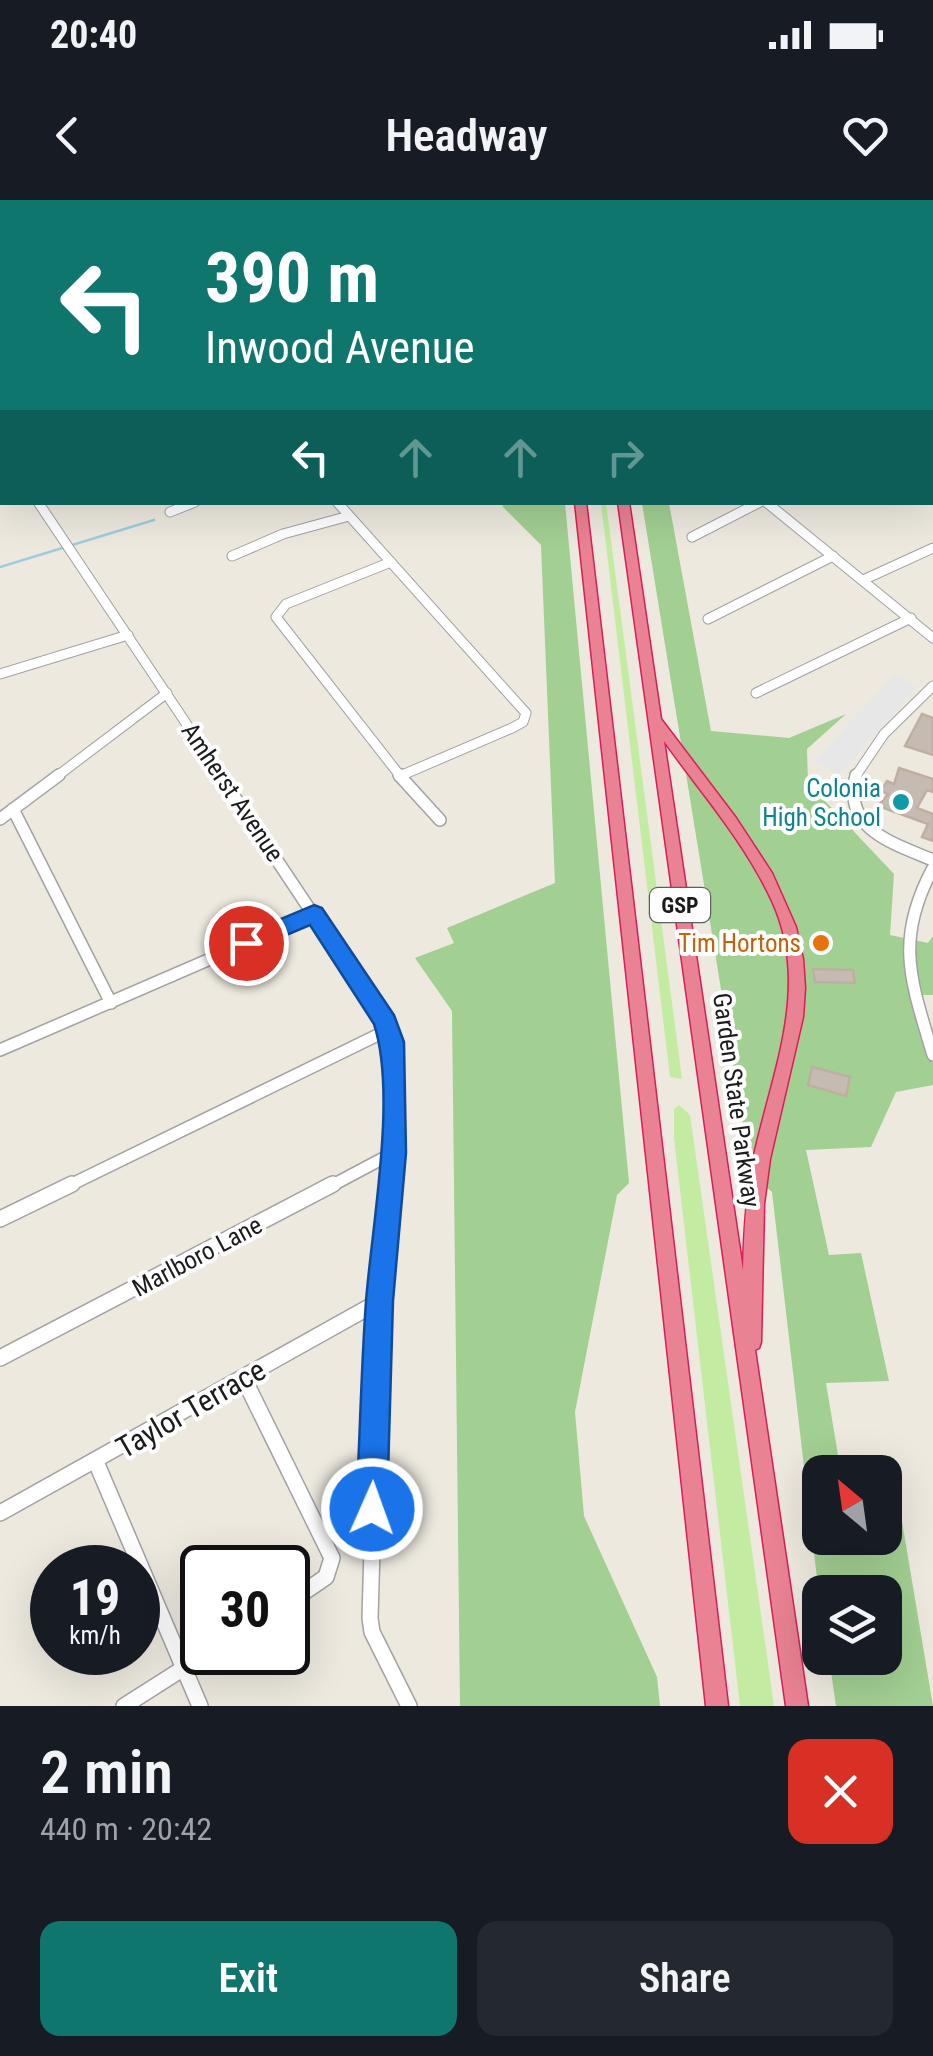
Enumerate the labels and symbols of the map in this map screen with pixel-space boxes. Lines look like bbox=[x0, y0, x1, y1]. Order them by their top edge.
street label: Amherst Avenue bbox=[176, 717, 290, 867]
place label: Colonia High School bbox=[762, 774, 881, 832]
marker: Colonia High School bbox=[890, 791, 912, 813]
road number: GSP bbox=[650, 888, 710, 922]
pin bbox=[204, 901, 289, 986]
place label: Tim Hortons bbox=[678, 929, 801, 958]
marker: Tim Hortons bbox=[810, 932, 832, 954]
street label: Garden State Parkway bbox=[707, 991, 766, 1209]
street label: Marlboro Lane bbox=[128, 1210, 267, 1303]
street label: Taylor Terrace bbox=[110, 1352, 271, 1465]
north arrow bbox=[802, 1455, 902, 1555]
position arrow bbox=[320, 1457, 424, 1561]
speed limit sign: 30 bbox=[180, 1545, 310, 1675]

